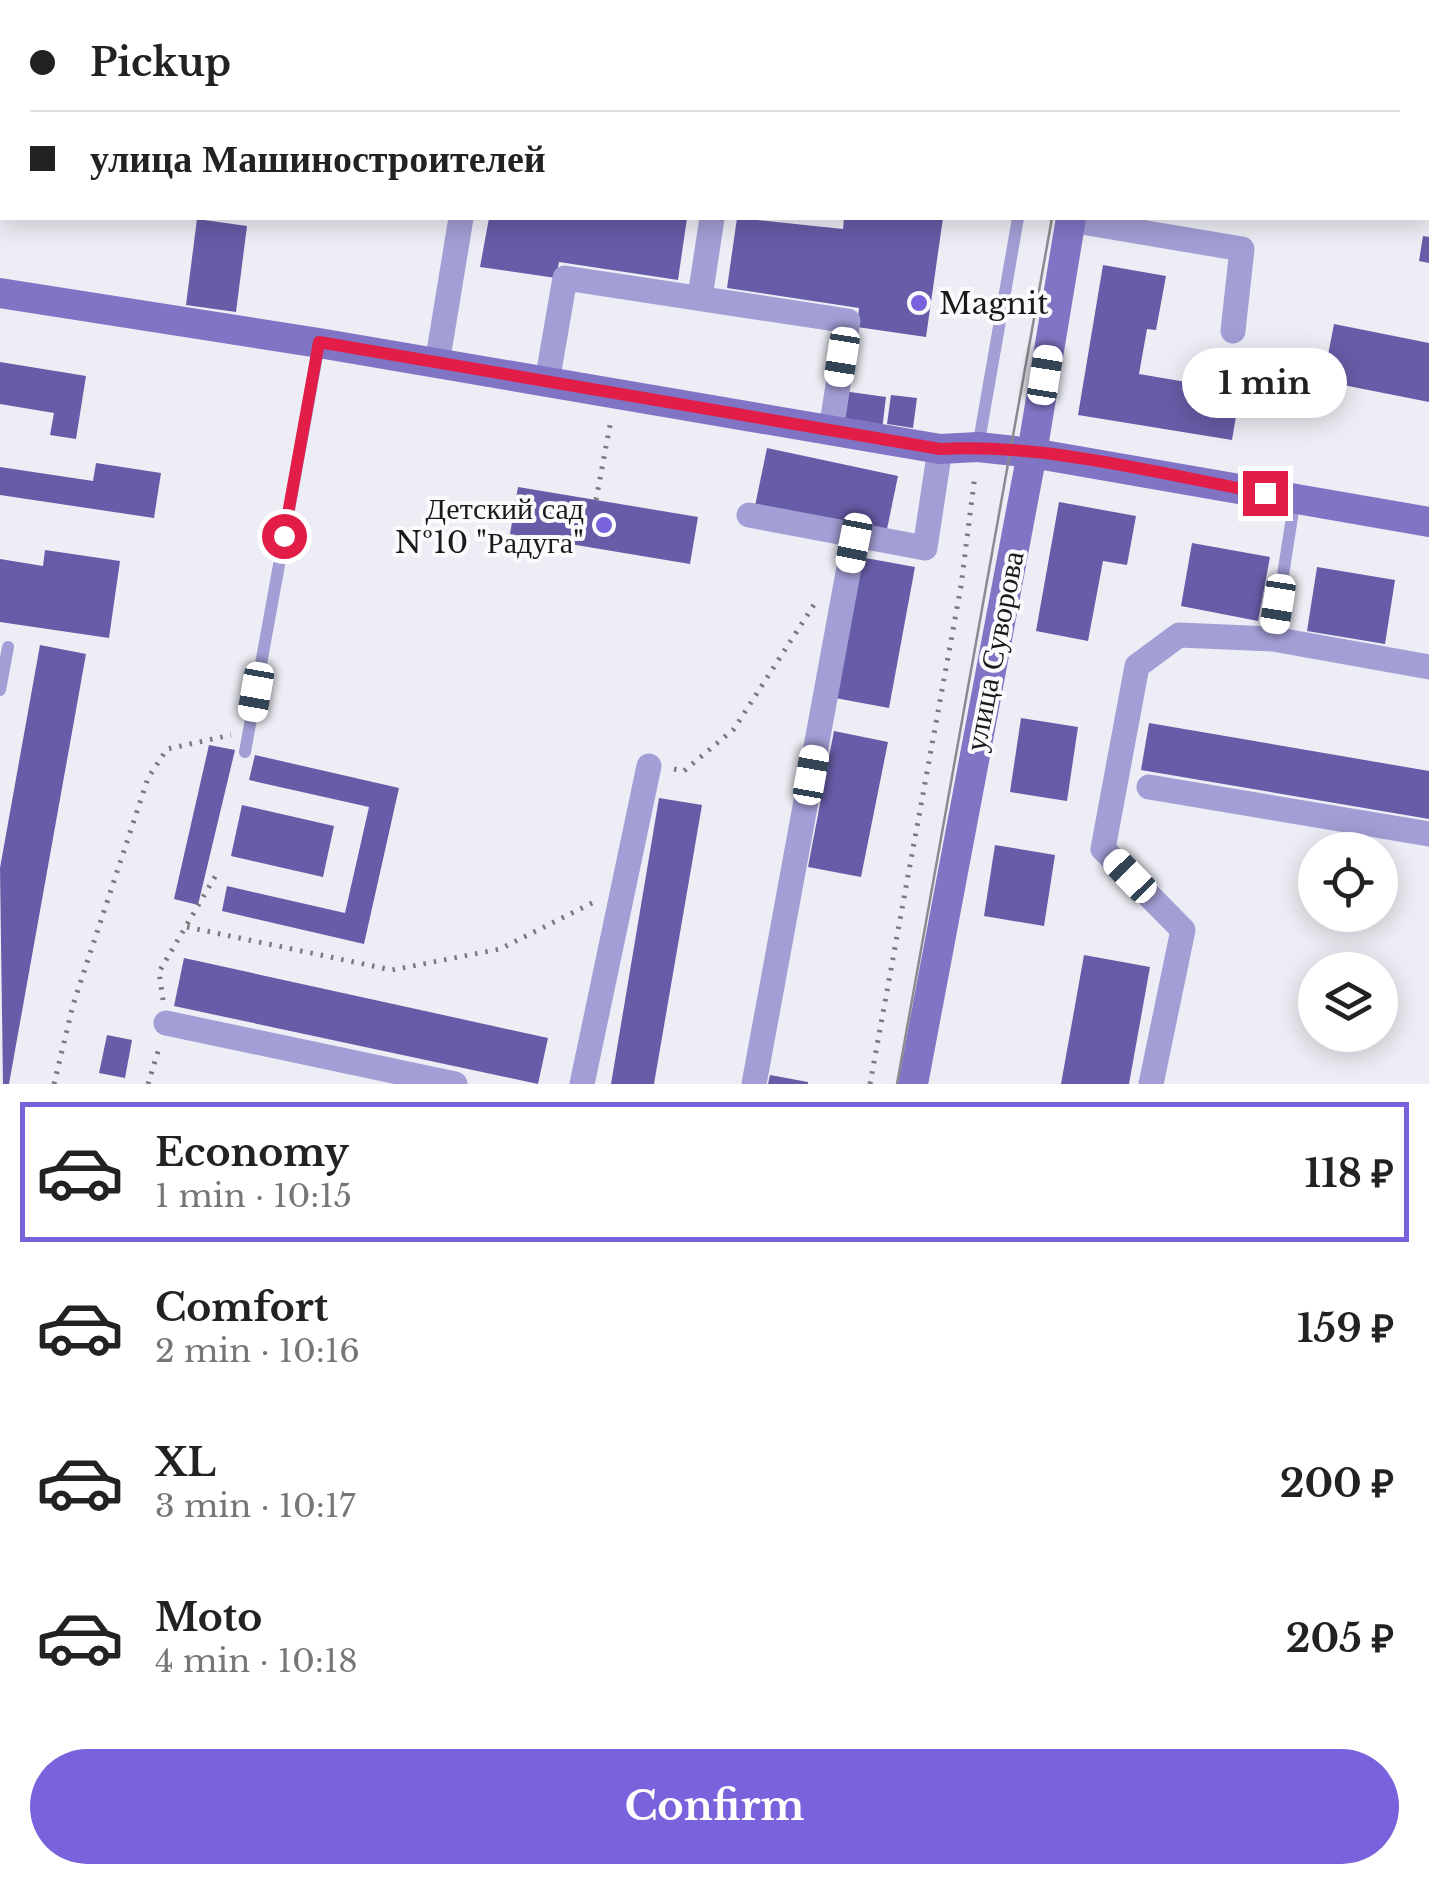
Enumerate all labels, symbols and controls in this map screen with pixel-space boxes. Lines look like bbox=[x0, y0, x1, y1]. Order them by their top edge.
text: Pickup bbox=[90, 39, 231, 86]
text: улица Машиностроителей bbox=[90, 135, 546, 182]
place label: Magnit bbox=[939, 285, 1049, 322]
marker: Magnit bbox=[908, 292, 930, 314]
car bbox=[822, 325, 862, 389]
car bbox=[1025, 343, 1065, 407]
callout: 1 min bbox=[1182, 348, 1348, 418]
text: 1 min bbox=[1218, 363, 1311, 403]
route end bbox=[1243, 471, 1288, 516]
place label: Детский сад №10 "Радуга" bbox=[395, 490, 584, 561]
car bbox=[834, 511, 874, 575]
route start bbox=[262, 514, 307, 559]
marker: Детский сад №10 "Радуга" bbox=[593, 514, 615, 536]
street label: улица Суворова bbox=[956, 548, 1032, 754]
car bbox=[1258, 572, 1298, 636]
car bbox=[236, 660, 276, 724]
car bbox=[791, 743, 831, 807]
map controls bbox=[1298, 832, 1398, 1052]
button: locate bbox=[1298, 832, 1398, 932]
car bbox=[1098, 844, 1162, 908]
button: layers bbox=[1298, 952, 1398, 1052]
icon: car bbox=[35, 1127, 125, 1217]
text: Economy bbox=[155, 1129, 349, 1176]
text: 118 ₽ bbox=[1305, 1150, 1394, 1197]
text: 1 min · 10:15 bbox=[155, 1176, 352, 1216]
icon: car bbox=[35, 1282, 125, 1372]
text: Comfort bbox=[155, 1284, 328, 1331]
text: 159 ₽ bbox=[1297, 1305, 1394, 1352]
text: 2 min · 10:16 bbox=[155, 1331, 360, 1371]
icon: car bbox=[35, 1437, 125, 1527]
text: XL bbox=[155, 1439, 216, 1486]
text: 200 ₽ bbox=[1280, 1460, 1394, 1507]
text: 3 min · 10:17 bbox=[155, 1486, 355, 1526]
icon: car bbox=[35, 1592, 125, 1682]
text: Moto bbox=[155, 1594, 262, 1641]
text: 205 ₽ bbox=[1286, 1615, 1394, 1662]
text: 4 min · 10:18 bbox=[155, 1641, 358, 1681]
button: Confirm bbox=[30, 1749, 1399, 1864]

